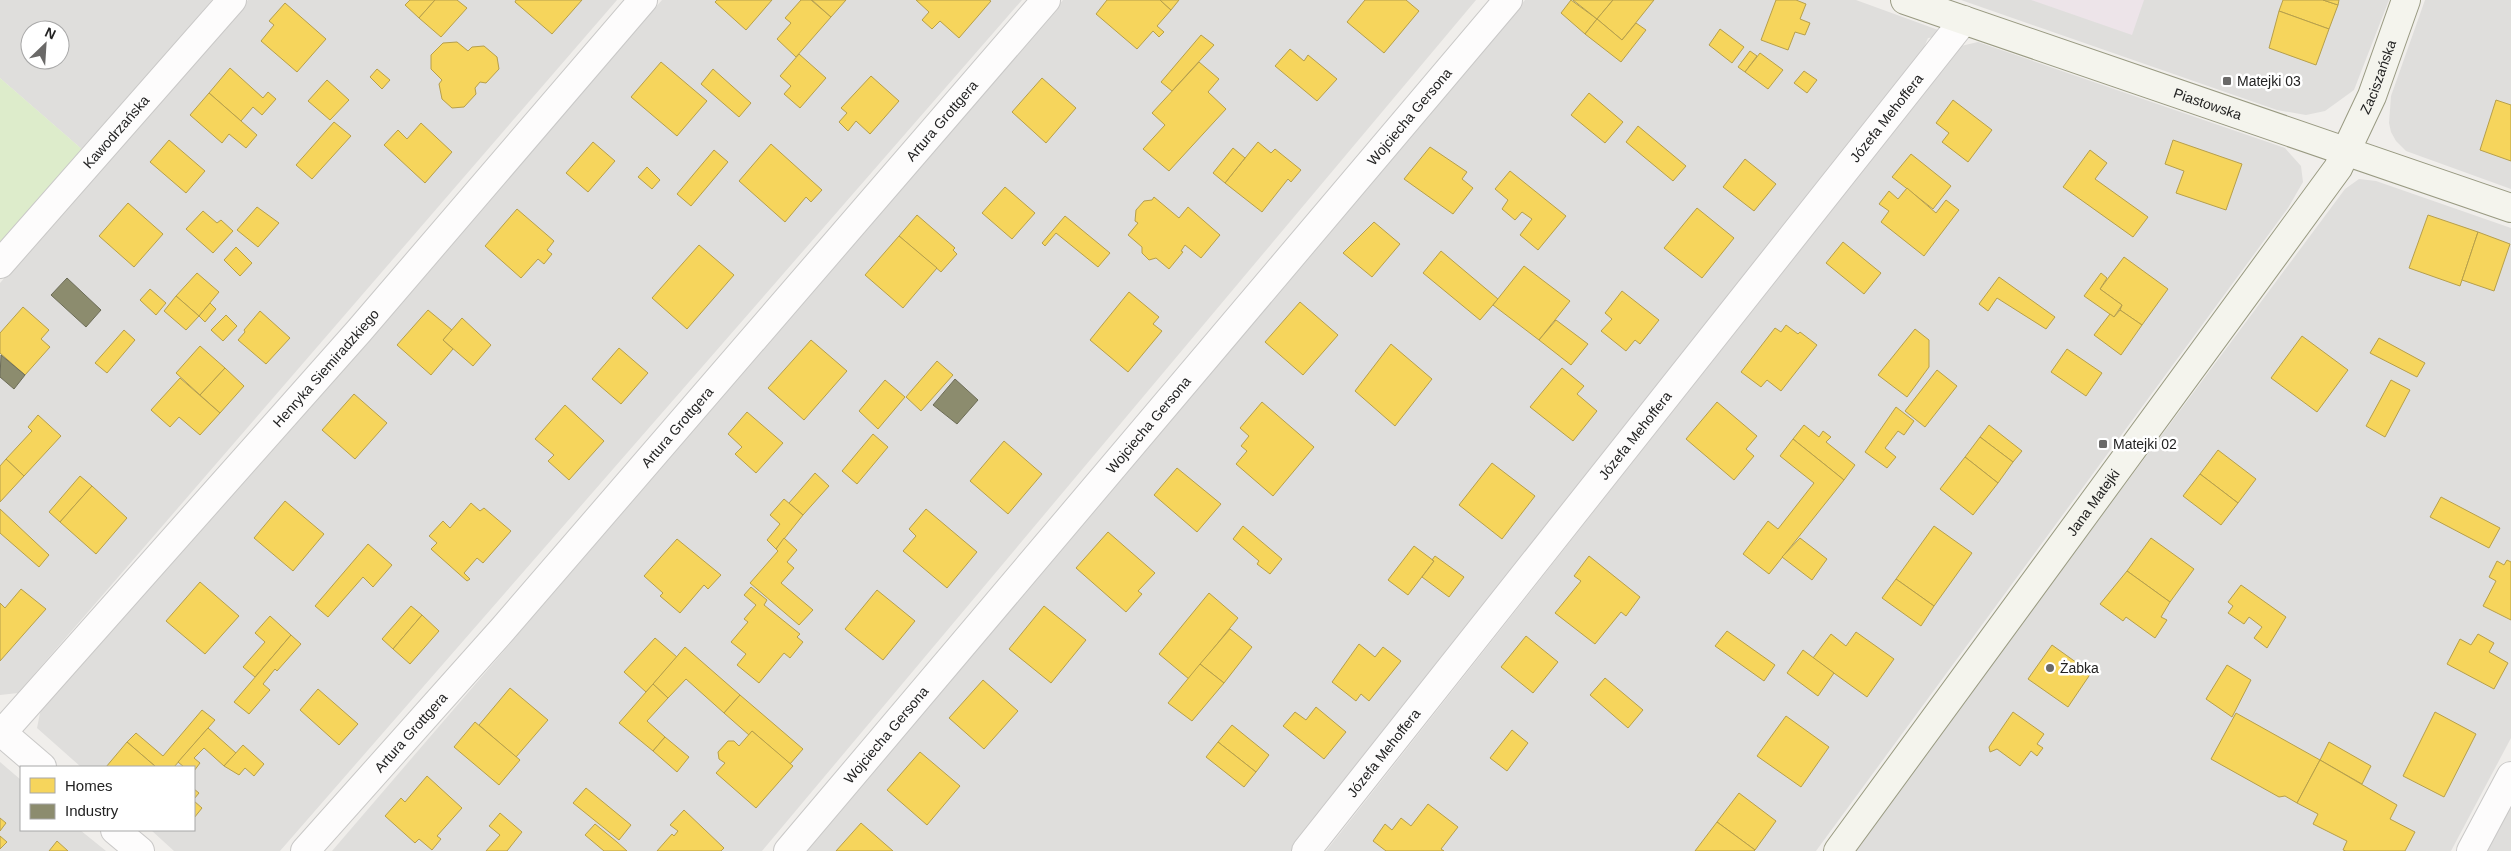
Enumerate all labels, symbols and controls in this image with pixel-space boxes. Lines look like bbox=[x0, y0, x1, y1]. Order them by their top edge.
north arrow bbox=[20, 20, 70, 70]
text: N bbox=[43, 24, 58, 43]
street label: Zaciszańska bbox=[2357, 38, 2399, 117]
street label: Wojciecha Gersona bbox=[1364, 65, 1455, 168]
street label: Józefa Mehoffera bbox=[1847, 70, 1926, 165]
place label: Matejki 03 bbox=[2237, 73, 2301, 89]
marker: Matejki 03 bbox=[2221, 75, 2233, 87]
street label: Artura Grottgera bbox=[903, 77, 981, 164]
street label: Piastowska bbox=[2172, 85, 2244, 123]
street label: Kawodrzańska bbox=[80, 92, 153, 172]
street label: Henryka Siemiradzkiego bbox=[270, 306, 382, 430]
street label: Wojciecha Gersona bbox=[1103, 373, 1194, 477]
street label: Artura Grottgera bbox=[638, 384, 716, 471]
street label: Józefa Mehoffera bbox=[1595, 388, 1675, 483]
place label: Matejki 02 bbox=[2113, 436, 2177, 452]
marker: Matejki 02 bbox=[2097, 438, 2109, 450]
street label: Jana Matejki bbox=[2063, 466, 2123, 539]
place label: Żabka bbox=[2060, 659, 2099, 676]
marker: Żabka bbox=[2044, 662, 2056, 674]
street label: Wojciecha Gersona bbox=[841, 683, 932, 787]
street label: Artura Grottgera bbox=[371, 689, 451, 775]
street label: Józefa Mehoffera bbox=[1344, 706, 1424, 800]
legend bbox=[20, 766, 195, 831]
text: Homes bbox=[65, 777, 113, 794]
text: Industry bbox=[65, 802, 119, 819]

